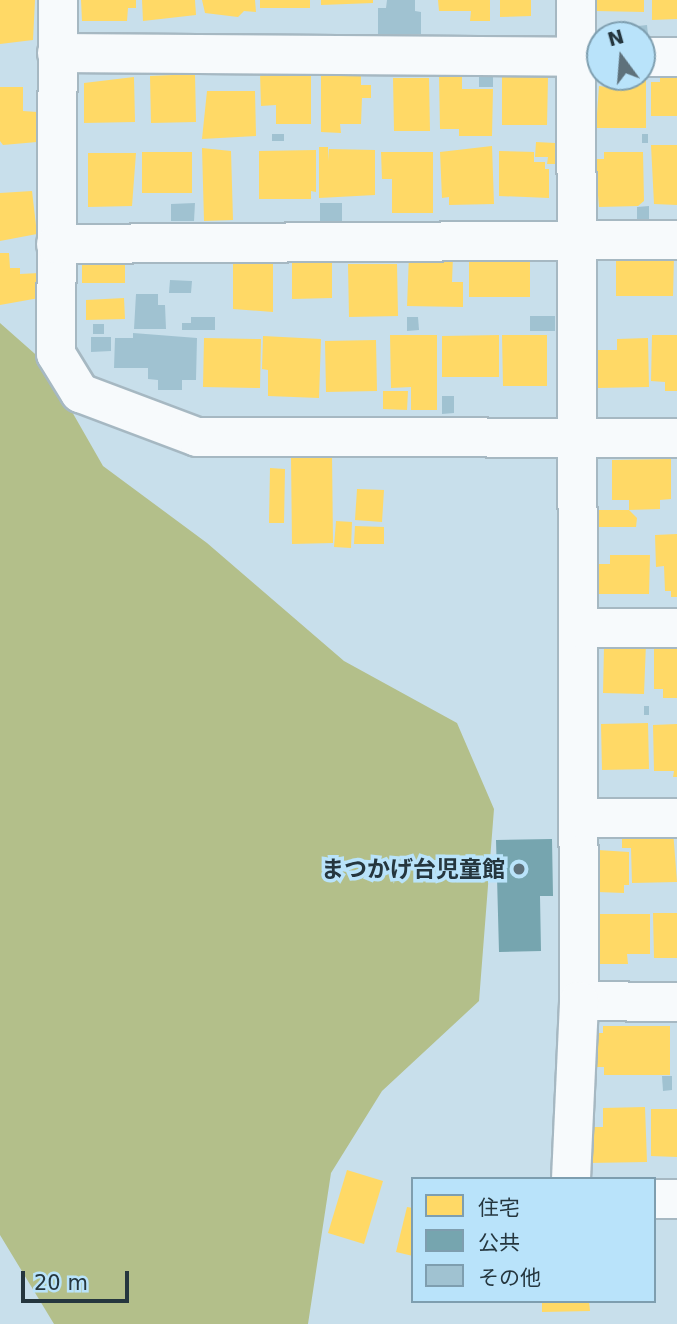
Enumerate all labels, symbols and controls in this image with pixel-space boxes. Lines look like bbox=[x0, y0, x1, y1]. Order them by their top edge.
north arrow bbox=[586, 21, 656, 91]
text: N bbox=[605, 25, 626, 51]
place label: まつかげ台児童館 bbox=[321, 855, 505, 883]
marker: まつかげ台児童館 bbox=[511, 861, 527, 877]
legend bbox=[411, 1177, 656, 1303]
text: 住宅 bbox=[478, 1196, 520, 1220]
text: 公共 bbox=[478, 1231, 520, 1255]
scale bar bbox=[24, 1258, 133, 1302]
text: その他 bbox=[478, 1266, 541, 1290]
text: 20 m bbox=[34, 1271, 88, 1295]

